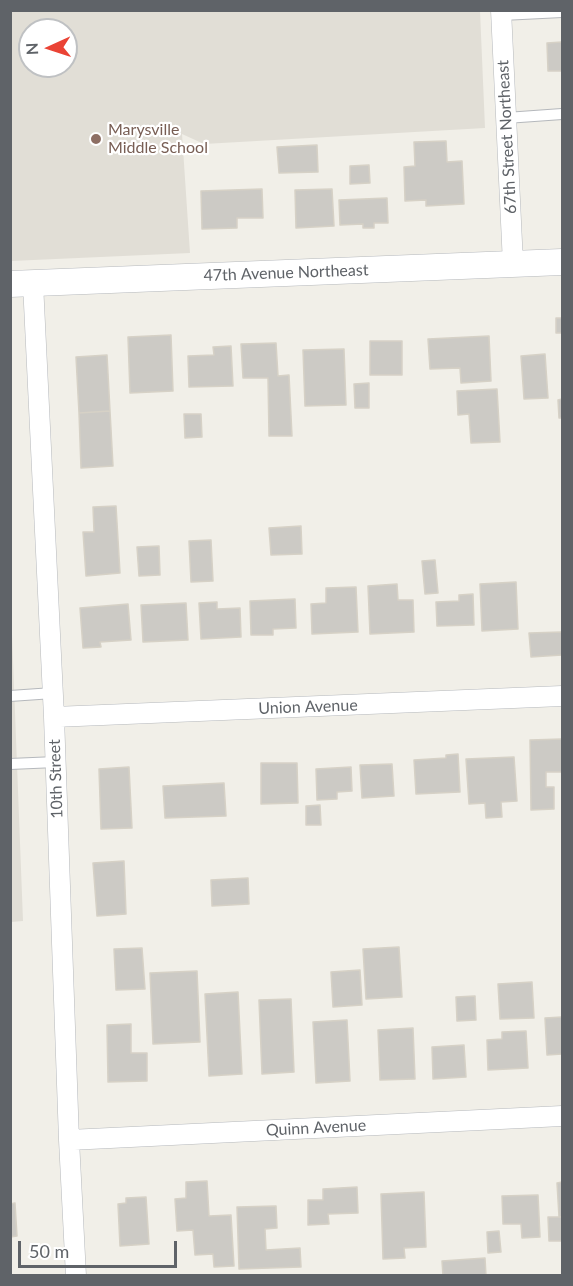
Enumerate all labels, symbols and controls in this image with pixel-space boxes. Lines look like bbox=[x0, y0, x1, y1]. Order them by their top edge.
north arrow bbox=[18, 18, 78, 78]
text: N bbox=[22, 42, 41, 56]
street label: 67th Street Northeast bbox=[493, 60, 521, 214]
place label: Marysville Middle School bbox=[108, 120, 208, 158]
marker: Marysville Middle School bbox=[89, 132, 103, 146]
street label: 47th Avenue Northeast bbox=[203, 261, 369, 285]
street label: Union Avenue bbox=[258, 696, 358, 718]
street label: 10th Street bbox=[45, 739, 67, 819]
street label: Quinn Avenue bbox=[265, 1116, 367, 1140]
scale bar bbox=[21, 1229, 180, 1267]
text: 50 m bbox=[29, 1240, 69, 1262]

